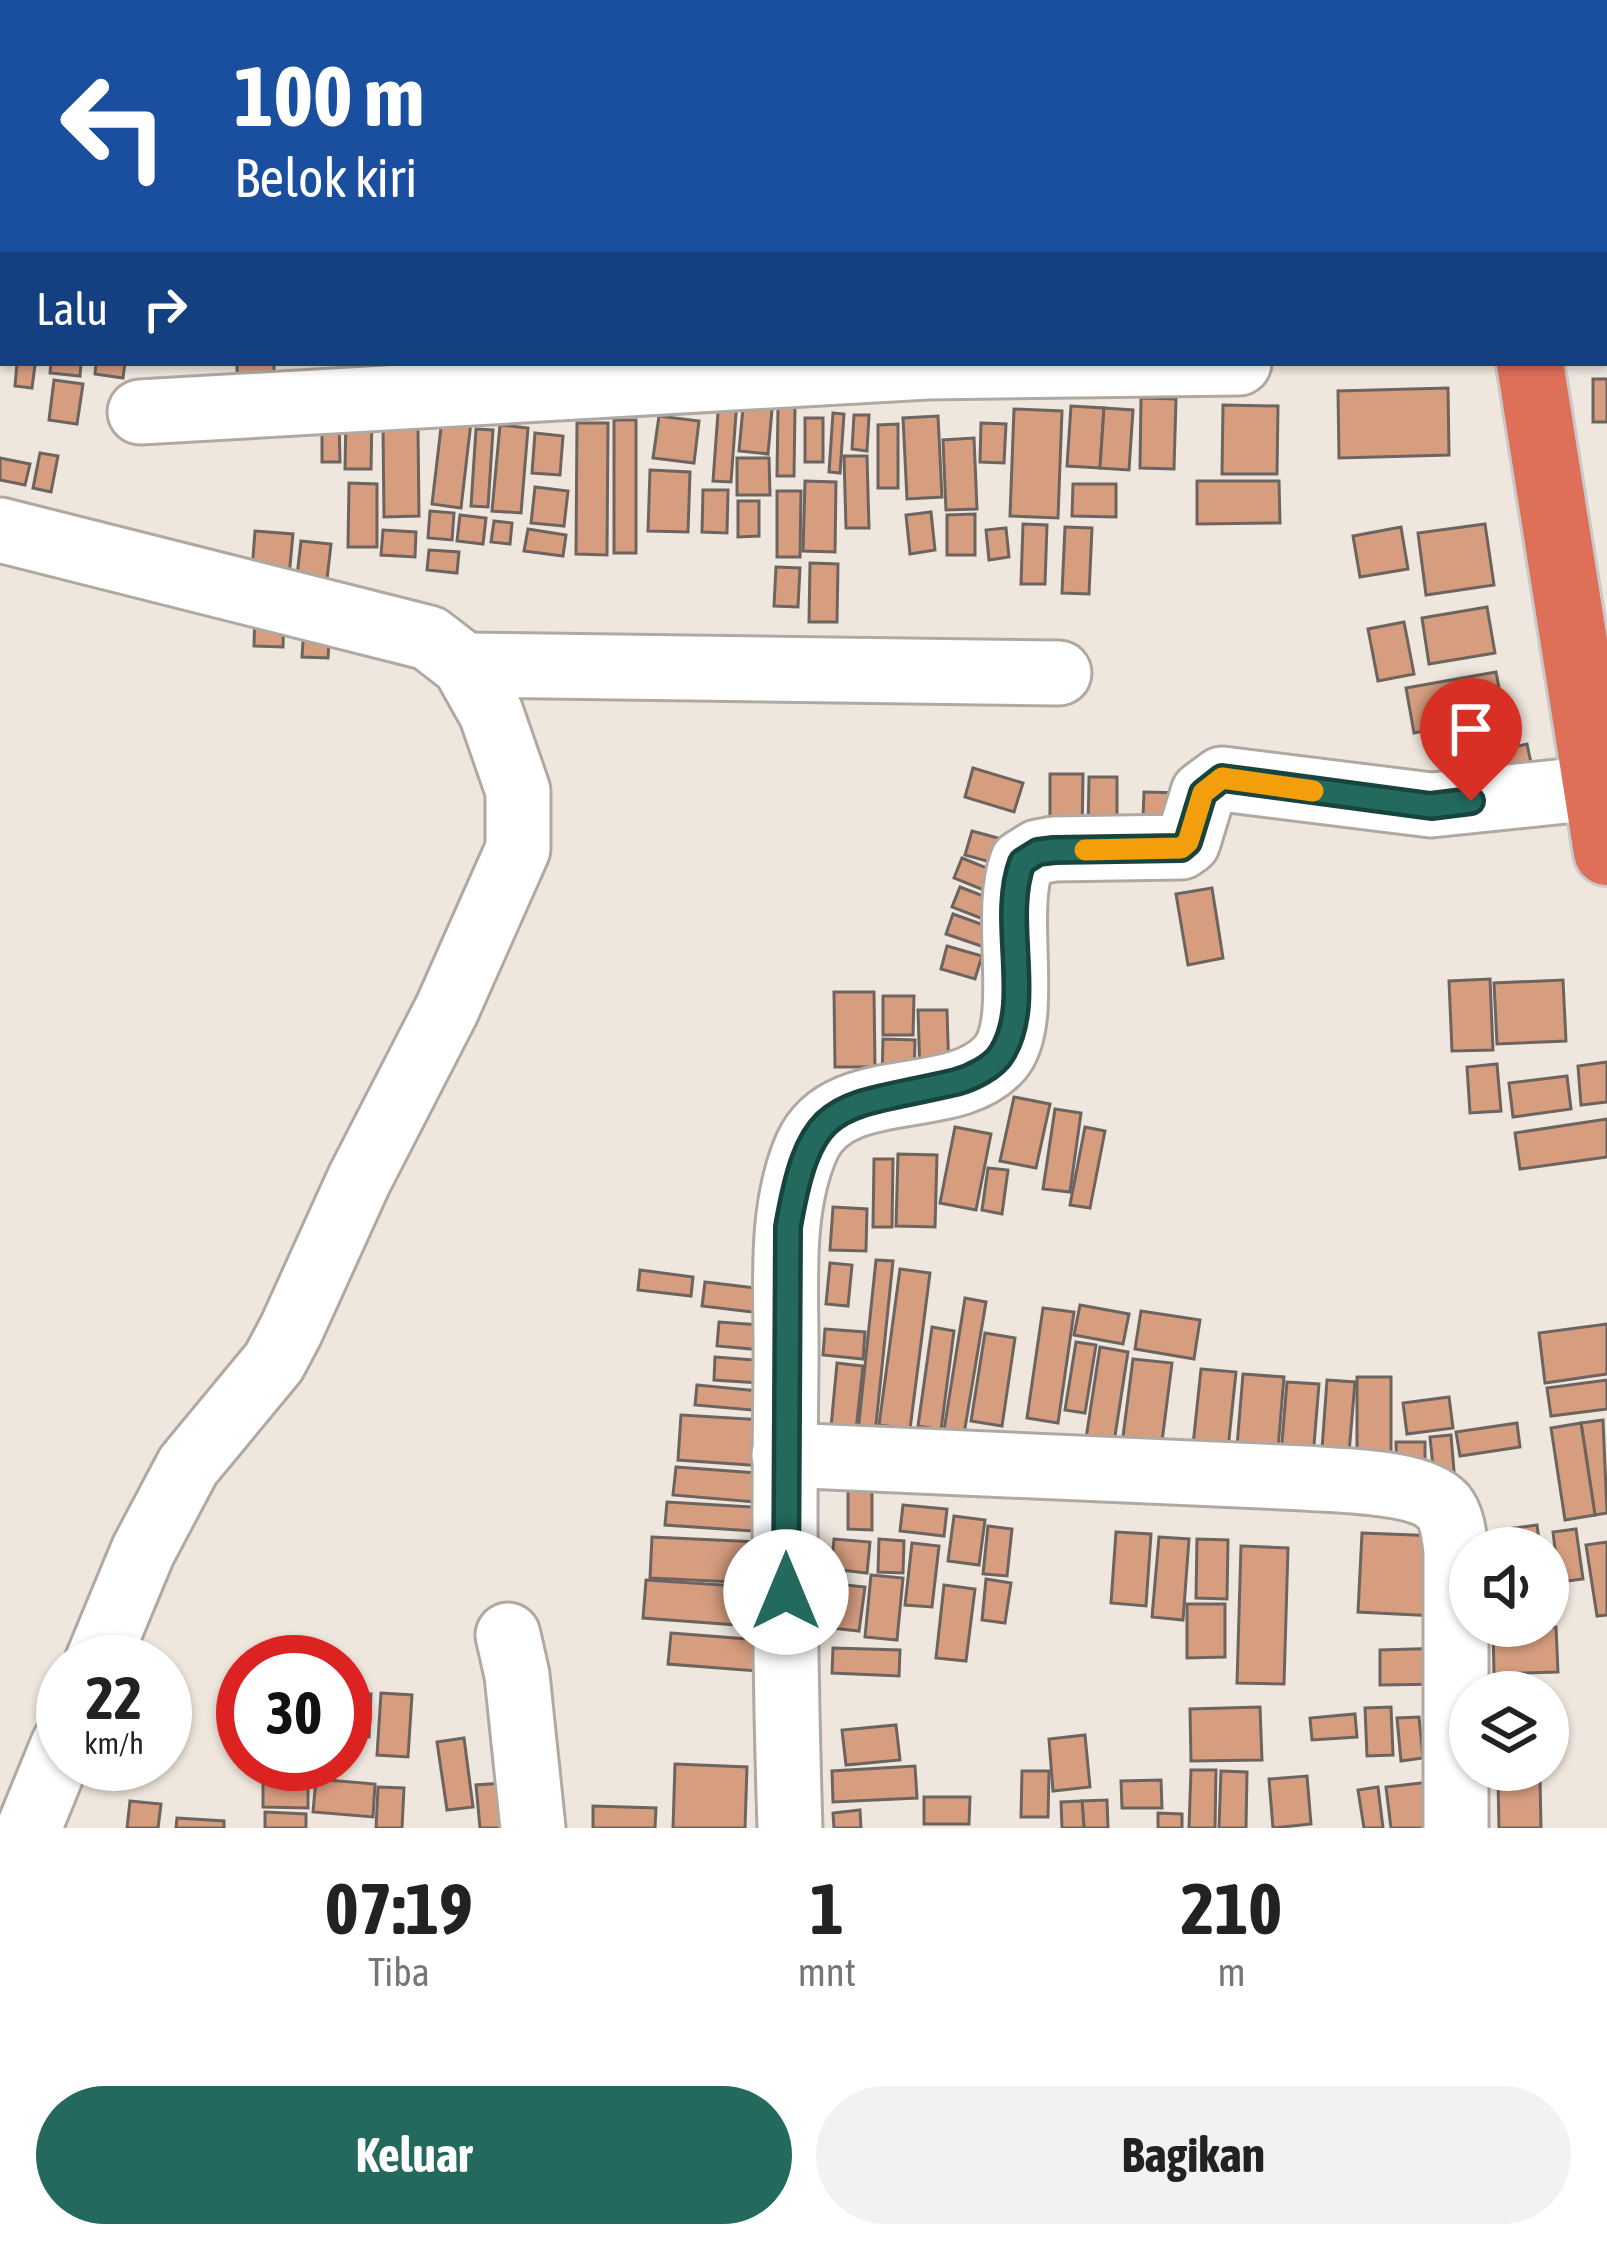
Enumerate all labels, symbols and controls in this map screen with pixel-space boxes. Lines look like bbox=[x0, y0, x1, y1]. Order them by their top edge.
icon: left bbox=[36, 48, 192, 204]
text: 100 m bbox=[234, 48, 424, 144]
text: Belok kiri bbox=[234, 147, 417, 208]
icon: right bbox=[132, 276, 198, 342]
text: Lalu bbox=[36, 283, 108, 335]
pin bbox=[1420, 678, 1522, 801]
icon: arrive bbox=[1438, 696, 1504, 762]
map controls bbox=[1449, 1527, 1569, 1791]
button: sound bbox=[1449, 1527, 1569, 1647]
position arrow bbox=[723, 1529, 849, 1655]
speed limit sign: 30 bbox=[216, 1635, 372, 1791]
text: 22 bbox=[86, 1663, 142, 1732]
button: layers bbox=[1449, 1671, 1569, 1791]
text: km/h bbox=[84, 1726, 144, 1760]
text: 07:19 bbox=[325, 1867, 473, 1949]
text: 1 bbox=[810, 1867, 844, 1949]
text: 210 bbox=[1181, 1867, 1282, 1949]
text: Tiba bbox=[368, 1950, 430, 1994]
text: mnt bbox=[798, 1950, 856, 1994]
text: m bbox=[1217, 1950, 1245, 1994]
button: Keluar bbox=[36, 2086, 792, 2224]
button: Bagikan bbox=[816, 2086, 1571, 2224]

